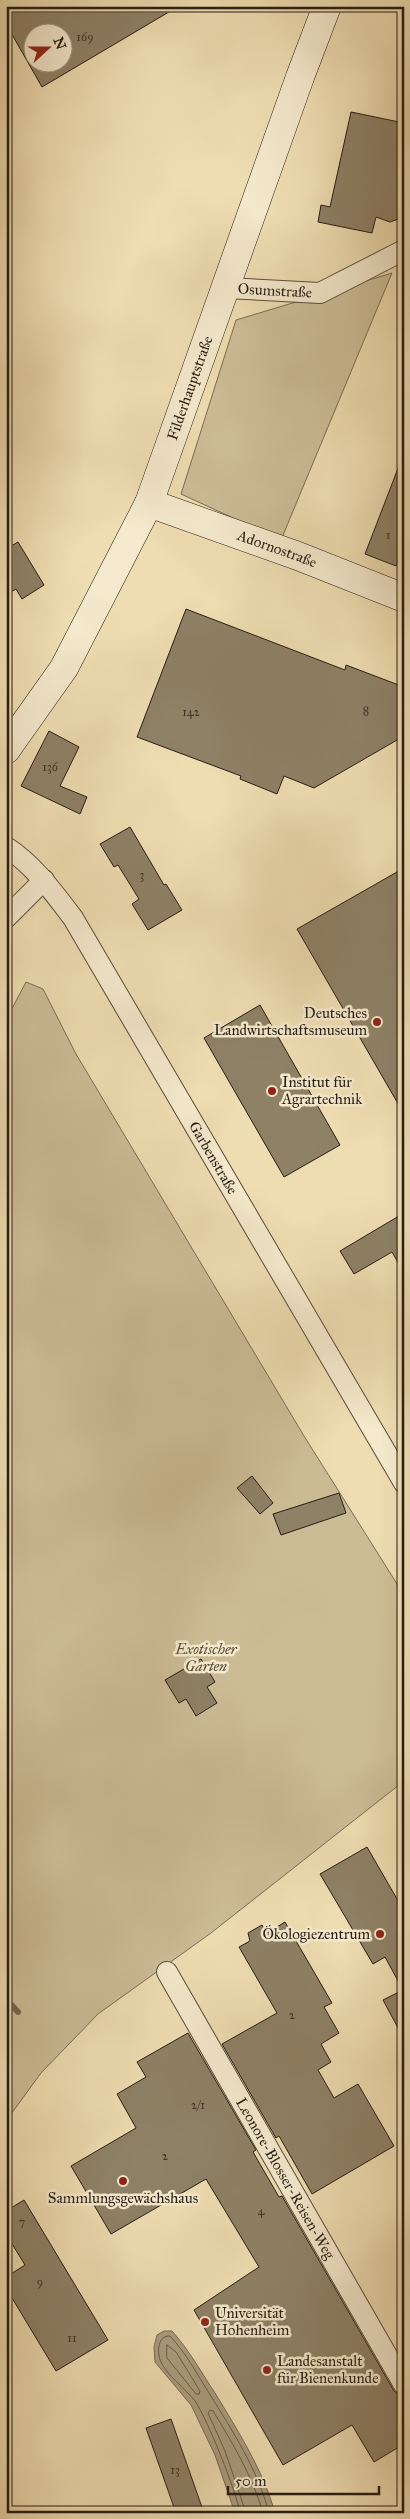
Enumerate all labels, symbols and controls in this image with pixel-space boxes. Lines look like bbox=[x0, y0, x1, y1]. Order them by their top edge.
north arrow bbox=[22, 22, 72, 72]
house number: 169 bbox=[76, 30, 94, 44]
text: N bbox=[50, 35, 70, 52]
street label: Osumstraße bbox=[237, 280, 313, 302]
street label: Filderhauptstraße bbox=[163, 333, 217, 443]
street label: Adornostraße bbox=[234, 526, 320, 572]
house number: 1 bbox=[386, 528, 391, 542]
house number: 8 bbox=[363, 704, 369, 718]
house number: 142 bbox=[182, 705, 200, 719]
house number: 136 bbox=[42, 760, 59, 774]
house number: 3 bbox=[140, 868, 145, 882]
place label: Deutsches Landwirtschaftsmuseum bbox=[214, 1004, 367, 1039]
marker: Deutsches Landwirtschaftsmuseum bbox=[371, 1016, 383, 1028]
place label: Institut für Agrartechnik bbox=[281, 1073, 362, 1108]
marker: Institut für Agrartechnik bbox=[266, 1085, 278, 1097]
street label: Garbenstraße bbox=[185, 1118, 242, 1197]
park label: Exotischer Garten bbox=[174, 1640, 238, 1675]
place label: Ökologiezentrum bbox=[262, 1924, 370, 1943]
marker: Ökologiezentrum bbox=[374, 1928, 386, 1940]
house number: 2 bbox=[289, 2008, 295, 2022]
street label: Leonore-Blosser-Reisen-Weg bbox=[232, 2095, 339, 2263]
house number: 2/1 bbox=[191, 2098, 205, 2112]
house number: 2 bbox=[162, 2149, 168, 2163]
marker: Sammlungsgewächshaus bbox=[117, 2175, 129, 2187]
place label: Sammlungsgewächshaus bbox=[48, 2189, 198, 2207]
house number: 4 bbox=[258, 2204, 265, 2218]
house number: 7 bbox=[19, 2215, 25, 2229]
house number: 9 bbox=[37, 2275, 43, 2289]
place label: Universität Hohenheim bbox=[215, 2304, 290, 2339]
marker: Universität Hohenheim bbox=[199, 2316, 211, 2328]
house number: 11 bbox=[67, 2331, 77, 2345]
place label: Landesanstalt für Bienenkunde bbox=[277, 2352, 378, 2387]
marker: Landesanstalt für Bienenkunde bbox=[261, 2364, 273, 2376]
house number: 13 bbox=[170, 2463, 180, 2477]
scale bar bbox=[228, 2464, 379, 2496]
text: 50 m bbox=[235, 2472, 267, 2490]

